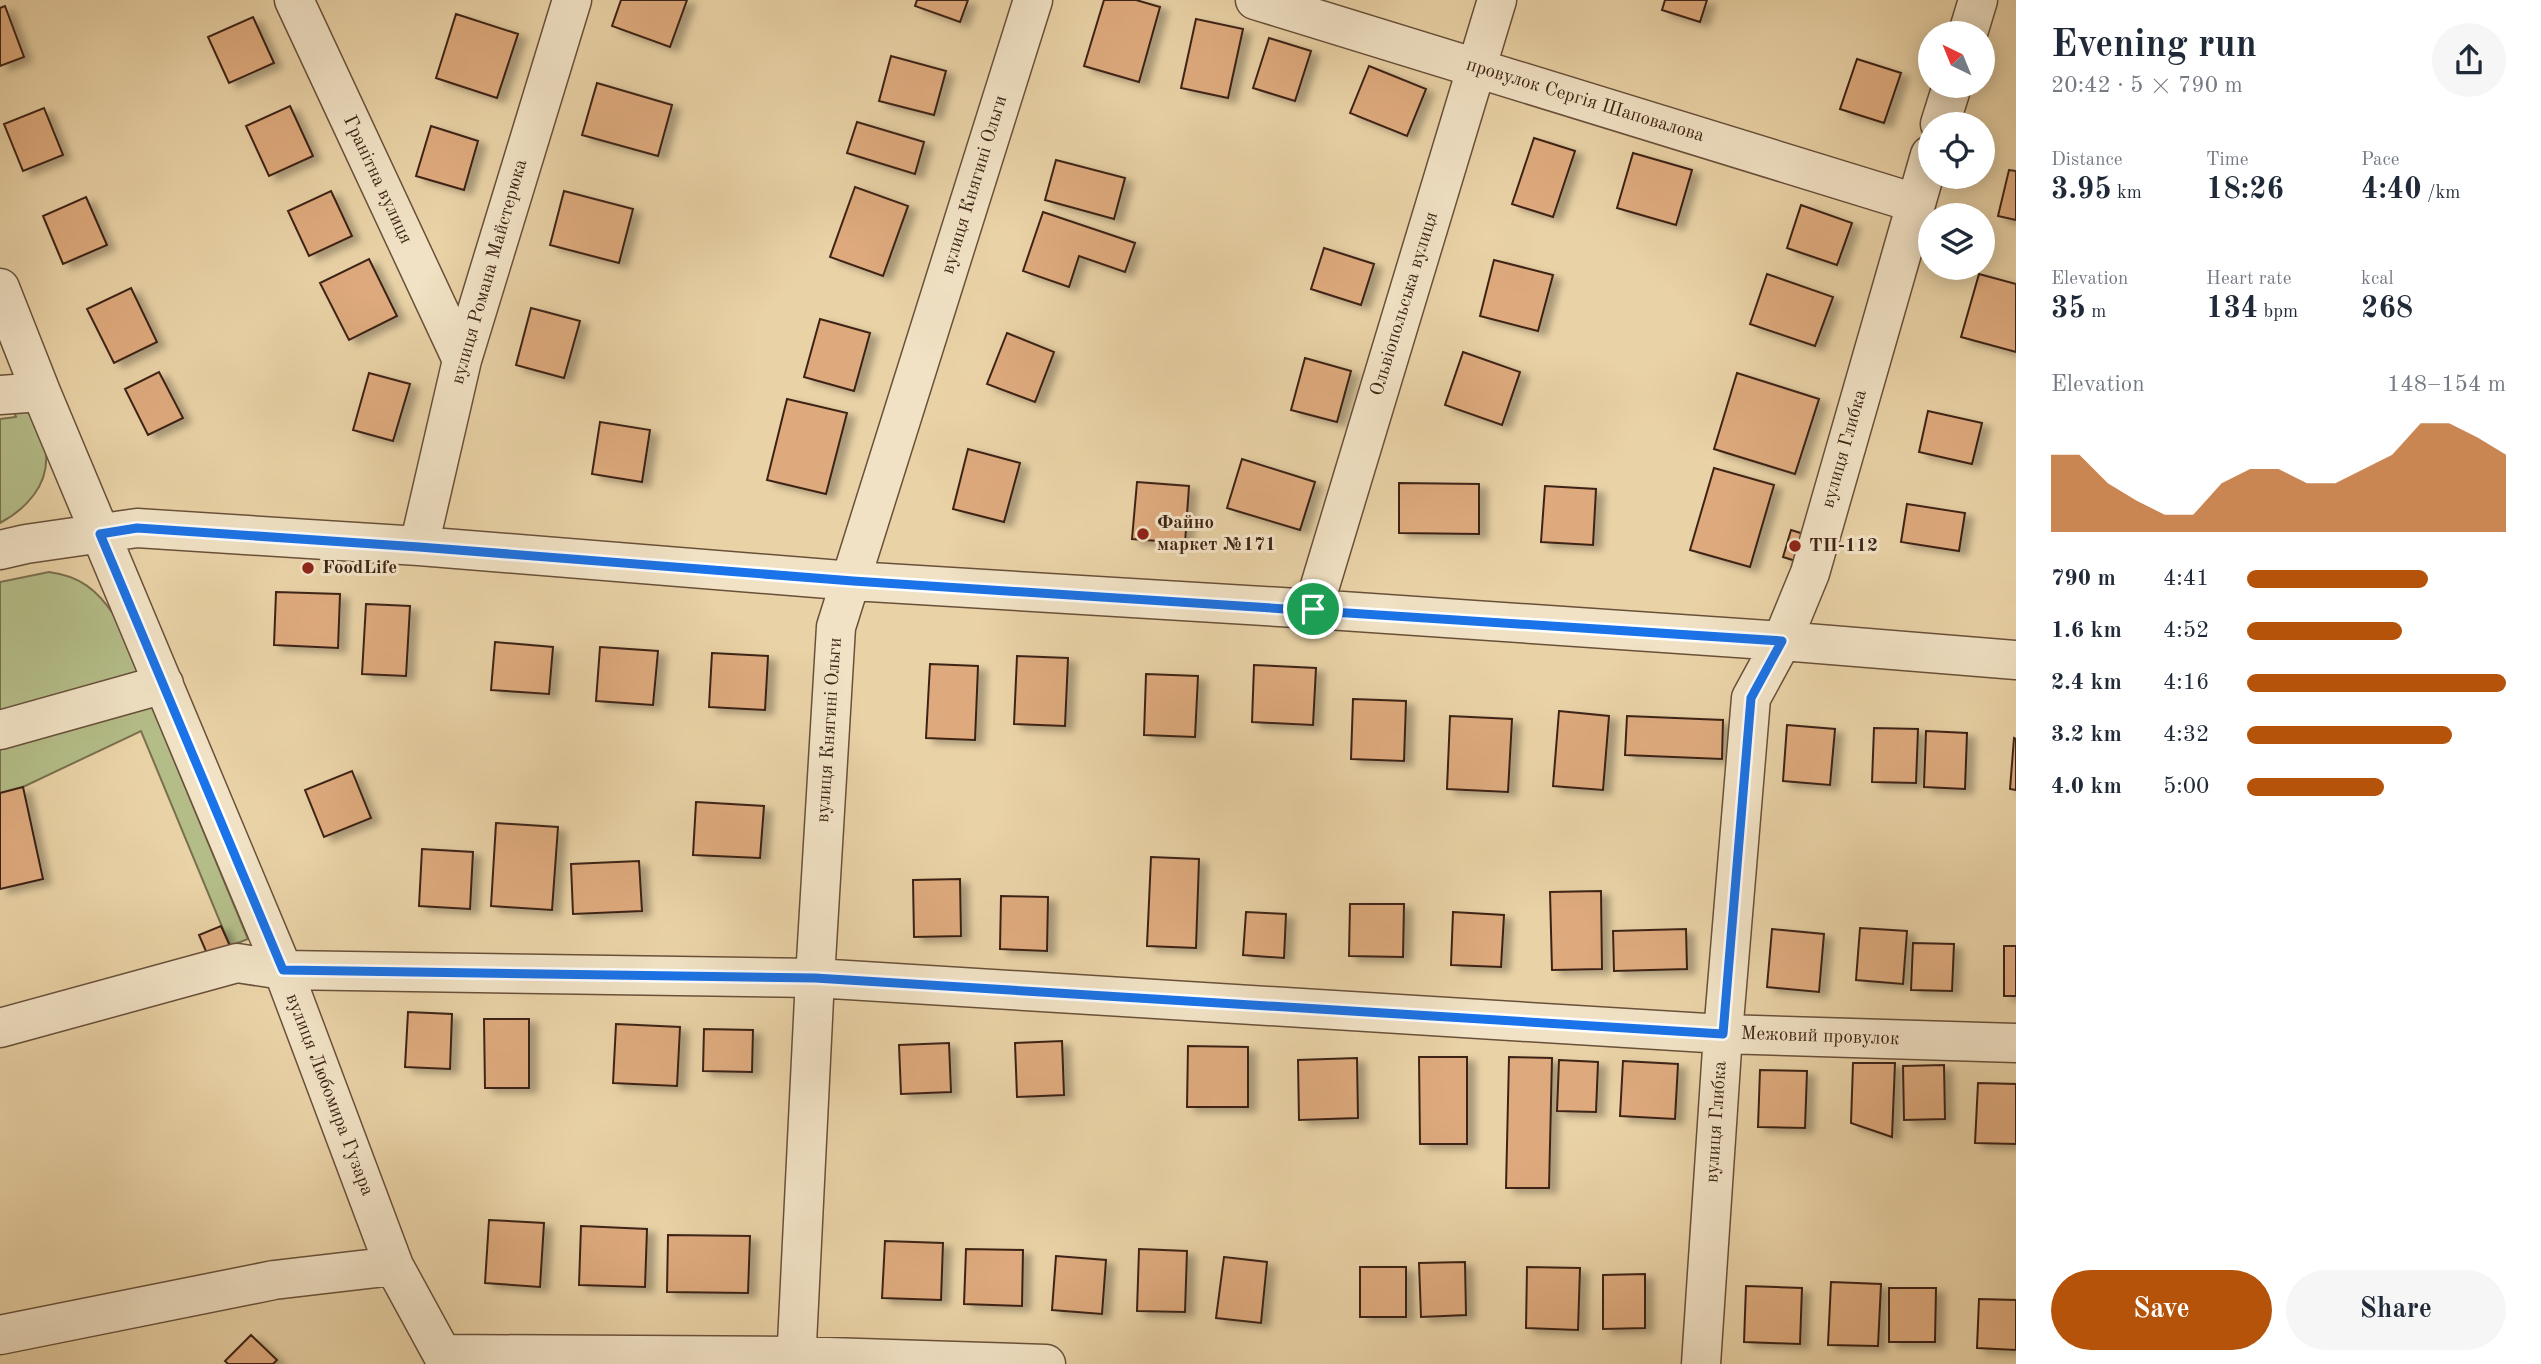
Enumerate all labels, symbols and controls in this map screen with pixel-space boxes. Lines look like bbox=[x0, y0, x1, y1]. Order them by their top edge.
north arrow bbox=[1918, 21, 1995, 98]
map controls bbox=[1918, 21, 1995, 280]
button: share bbox=[2432, 23, 2506, 97]
text: Evening run bbox=[2051, 27, 2257, 65]
street label: провулок Сергія Шаповалова bbox=[1464, 56, 1707, 146]
text: 20:42 · 5 × 790 m bbox=[2051, 74, 2243, 97]
street label: вулиця Княгині Ольги bbox=[939, 93, 1011, 277]
button: locate bbox=[1918, 112, 1995, 189]
street label: Гранітна вулиця bbox=[339, 113, 415, 247]
text: Distance bbox=[2051, 151, 2123, 170]
text: Time bbox=[2206, 151, 2249, 170]
text: Pace bbox=[2361, 151, 2400, 170]
street label: вулиця Романа Майстерюка bbox=[449, 157, 531, 387]
text: 3.95 bbox=[2051, 175, 2112, 205]
text: 18:26 bbox=[2206, 175, 2284, 205]
text: 4:40 bbox=[2361, 175, 2422, 205]
text: km bbox=[2112, 184, 2142, 203]
text: /km bbox=[2422, 184, 2460, 203]
button: layers bbox=[1918, 203, 1995, 280]
street label: Ольвіопольська вулиця bbox=[1368, 210, 1442, 398]
text: Elevation bbox=[2051, 270, 2128, 289]
text: Heart rate bbox=[2206, 270, 2291, 289]
text: kcal bbox=[2361, 270, 2394, 289]
text: 35 bbox=[2051, 294, 2086, 324]
text: 134 bbox=[2206, 294, 2258, 324]
text: 268 bbox=[2361, 294, 2413, 324]
text: m bbox=[2086, 303, 2106, 322]
text: bpm bbox=[2258, 303, 2298, 322]
text: Elevation bbox=[2051, 373, 2145, 396]
text: 148–154 m bbox=[2387, 373, 2506, 396]
street label: вулиця Глибка bbox=[1819, 387, 1871, 510]
place label: Файно маркет №171 bbox=[1157, 514, 1276, 555]
marker: Файно маркет №171 bbox=[1135, 526, 1151, 542]
place label: ТП-112 bbox=[1809, 537, 1878, 556]
marker: ТП-112 bbox=[1787, 538, 1803, 554]
place label: FoodLife bbox=[322, 559, 397, 578]
marker: FoodLife bbox=[300, 560, 316, 576]
text: 790 m bbox=[2051, 567, 2116, 590]
text: 4:41 bbox=[2163, 567, 2209, 590]
pin bbox=[1283, 579, 1343, 639]
icon: arrive bbox=[1294, 590, 1332, 628]
text: 1.6 km bbox=[2051, 619, 2122, 642]
text: 4:52 bbox=[2163, 619, 2209, 642]
street label: вулиця Княгині Ольги bbox=[814, 637, 846, 823]
text: 2.4 km bbox=[2051, 671, 2122, 694]
text: 4:16 bbox=[2163, 671, 2209, 694]
text: 3.2 km bbox=[2051, 723, 2122, 746]
text: 4:32 bbox=[2163, 723, 2209, 746]
text: 4.0 km bbox=[2051, 775, 2122, 798]
text: 5:00 bbox=[2163, 775, 2209, 798]
street label: вулиця Любомира Гузара bbox=[282, 991, 377, 1199]
street label: Межовий провулок bbox=[1740, 1025, 1900, 1049]
street label: вулиця Глибка bbox=[1703, 1060, 1731, 1184]
button: Save bbox=[2051, 1270, 2272, 1350]
button: Share bbox=[2286, 1270, 2506, 1350]

